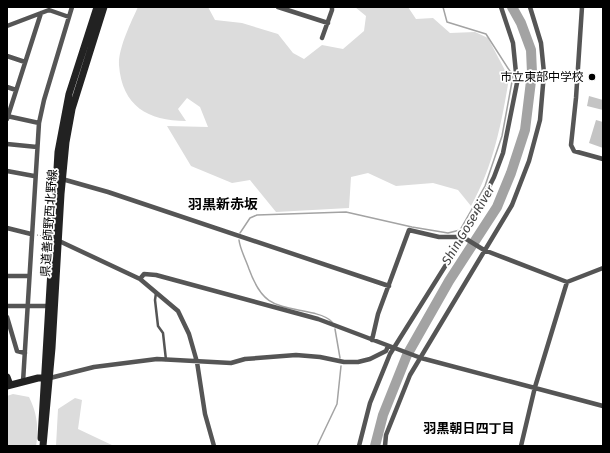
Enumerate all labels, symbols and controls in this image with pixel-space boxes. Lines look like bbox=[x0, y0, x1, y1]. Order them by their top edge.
place label: 市立東部中学校 bbox=[500, 70, 584, 84]
marker: 市立東部中学校 bbox=[587, 72, 597, 82]
street label: 県道善師野西北野線 bbox=[38, 169, 60, 277]
water label: Shin Gose River bbox=[438, 182, 498, 268]
district label: 羽黒新赤坂 bbox=[188, 196, 258, 213]
district label: 羽黒朝日四丁目 bbox=[423, 421, 515, 436]

